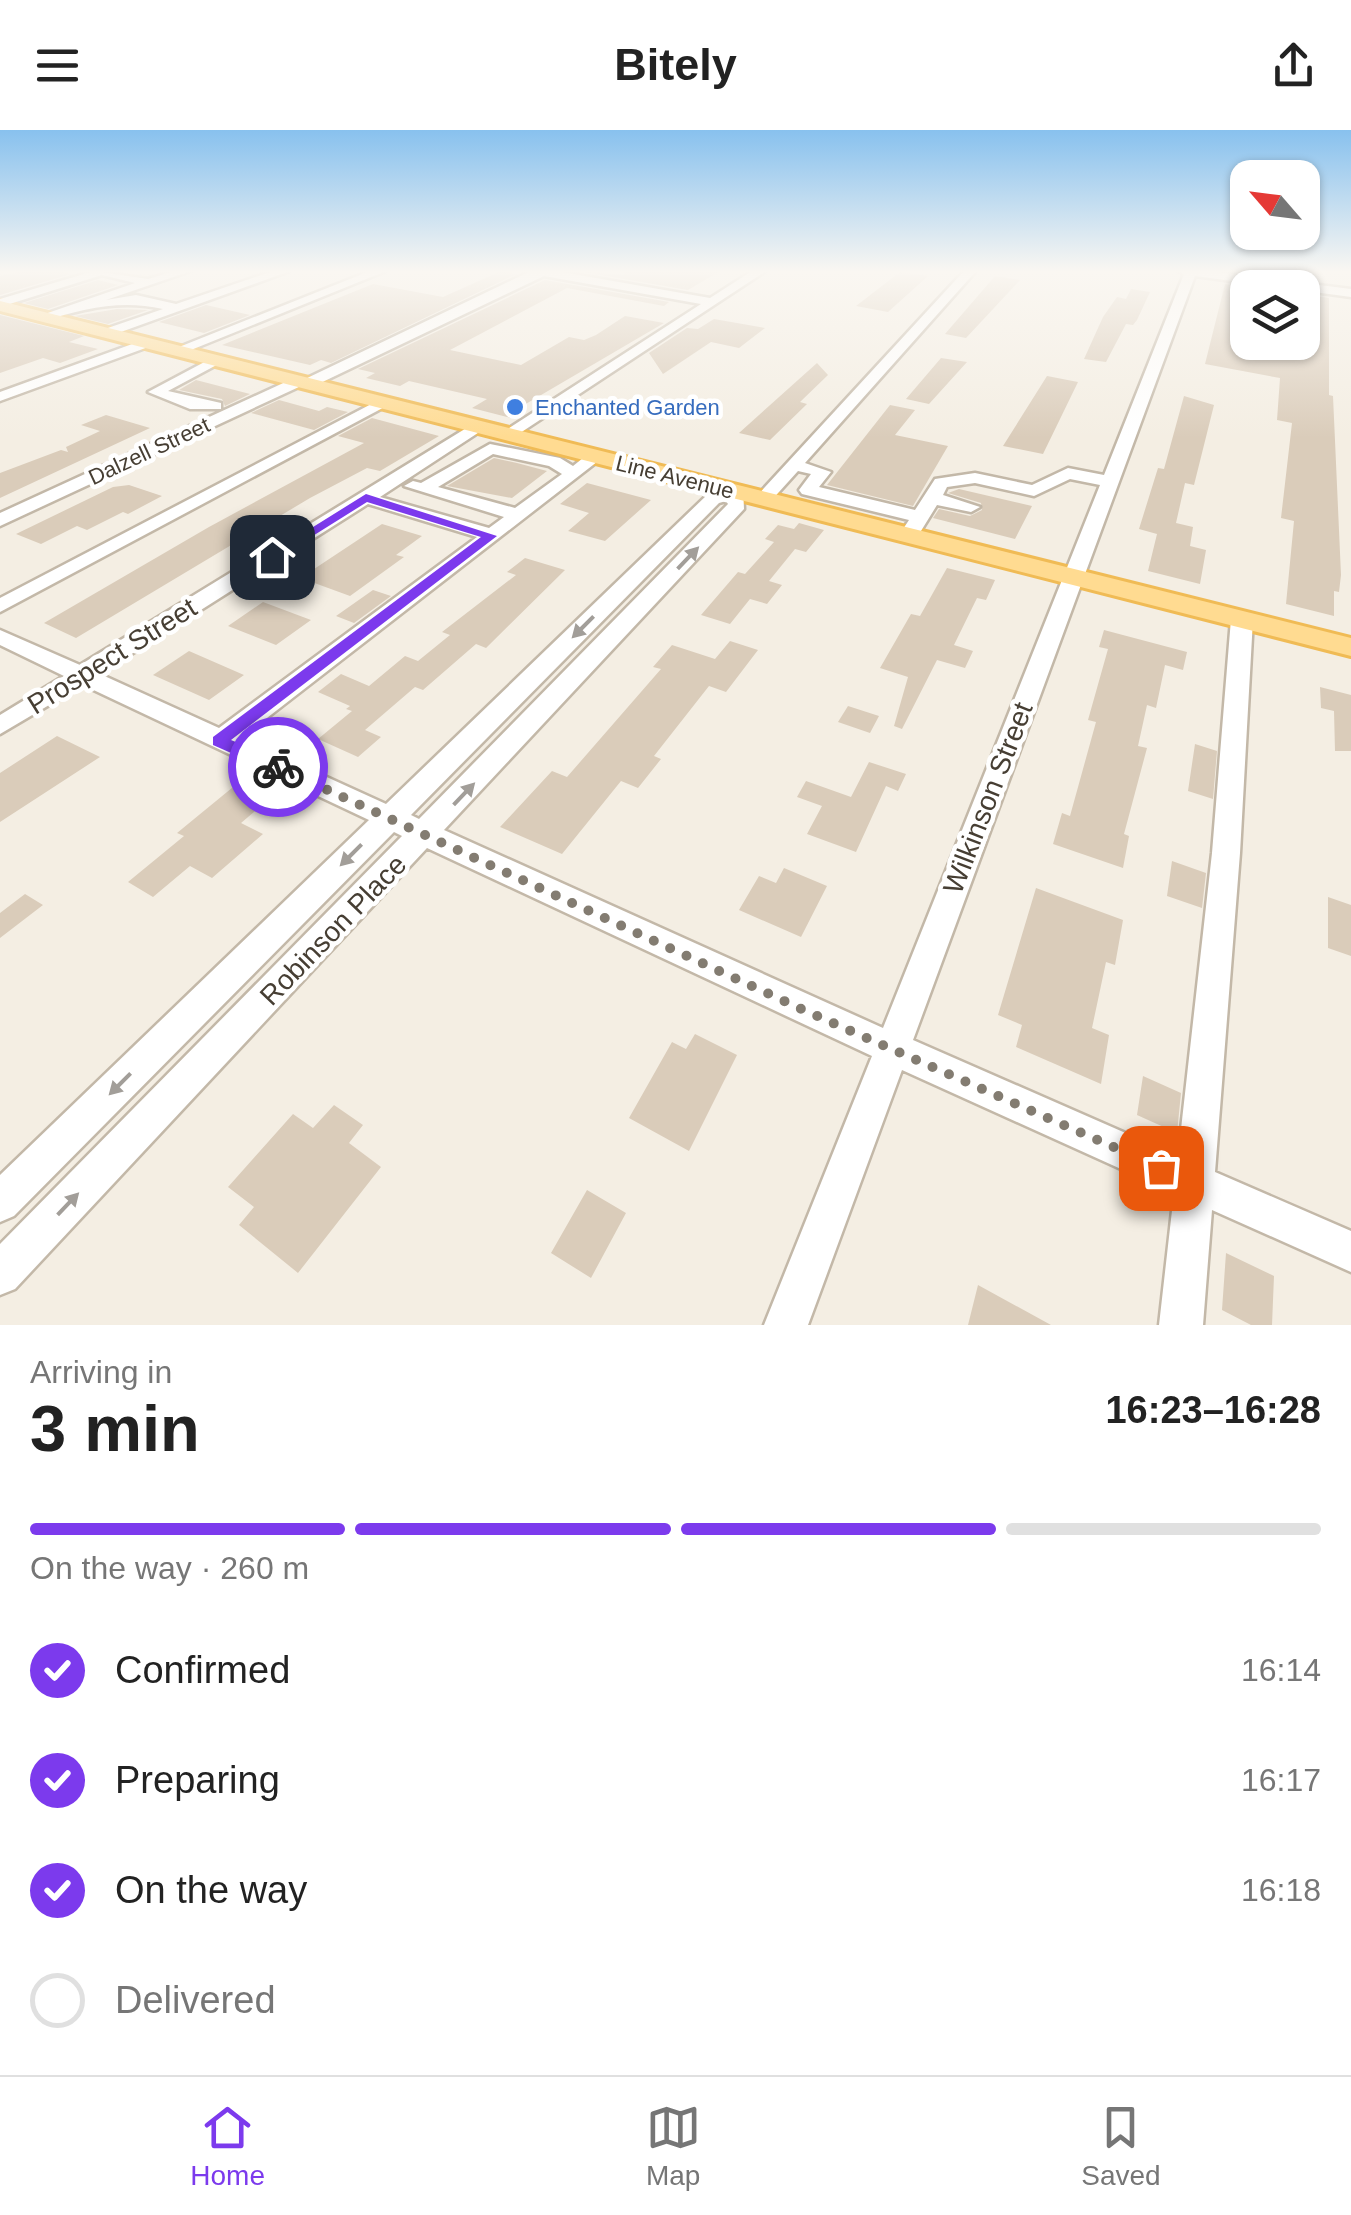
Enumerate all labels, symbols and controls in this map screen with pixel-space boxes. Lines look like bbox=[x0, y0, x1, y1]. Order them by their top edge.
icon: menu bbox=[30, 38, 85, 93]
icon: share bbox=[1266, 38, 1321, 93]
text: Bitely bbox=[614, 39, 737, 90]
north arrow bbox=[1230, 160, 1320, 250]
map controls bbox=[1230, 160, 1320, 360]
button: layers bbox=[1230, 270, 1320, 360]
place label: Enchanted Garden bbox=[535, 395, 720, 420]
marker: Enchanted Garden bbox=[504, 396, 526, 418]
street label: Dalzell Street bbox=[84, 412, 214, 490]
street label: Line Avenue bbox=[613, 450, 737, 504]
pin bbox=[230, 515, 315, 600]
icon: home bbox=[245, 530, 300, 585]
one-way arrow bbox=[676, 547, 699, 571]
street label: Prospect Street bbox=[22, 592, 202, 720]
one-way arrow bbox=[571, 615, 595, 639]
street label: Wilkinson Street bbox=[937, 698, 1039, 898]
courier bbox=[228, 717, 328, 817]
icon: bike bbox=[251, 740, 306, 795]
one-way arrow bbox=[452, 782, 475, 806]
one-way arrow bbox=[340, 843, 363, 867]
street label: Robinson Place bbox=[254, 849, 412, 1011]
one-way arrow bbox=[108, 1071, 132, 1095]
pin bbox=[1119, 1126, 1204, 1211]
icon: bag bbox=[1134, 1141, 1189, 1196]
one-way arrow bbox=[56, 1192, 79, 1216]
text: Arriving in bbox=[30, 1354, 172, 1390]
text: 16:23–16:28 bbox=[1105, 1389, 1321, 1431]
text: 3 min bbox=[30, 1392, 200, 1465]
text: On the way · 260 m bbox=[30, 1550, 309, 1586]
icon: check bbox=[30, 1643, 85, 1698]
text: Confirmed bbox=[115, 1649, 290, 1691]
text: 16:14 bbox=[1241, 1652, 1321, 1688]
icon: check bbox=[30, 1753, 85, 1808]
text: Preparing bbox=[115, 1759, 280, 1801]
text: 16:17 bbox=[1241, 1762, 1321, 1798]
icon: check bbox=[30, 1863, 85, 1918]
text: On the way bbox=[115, 1869, 307, 1911]
text: 16:18 bbox=[1241, 1872, 1321, 1908]
text: Delivered bbox=[115, 1979, 276, 2021]
tab: Home bbox=[190, 2100, 265, 2192]
tab: Map bbox=[646, 2100, 701, 2192]
tab: Saved bbox=[1081, 2100, 1161, 2192]

